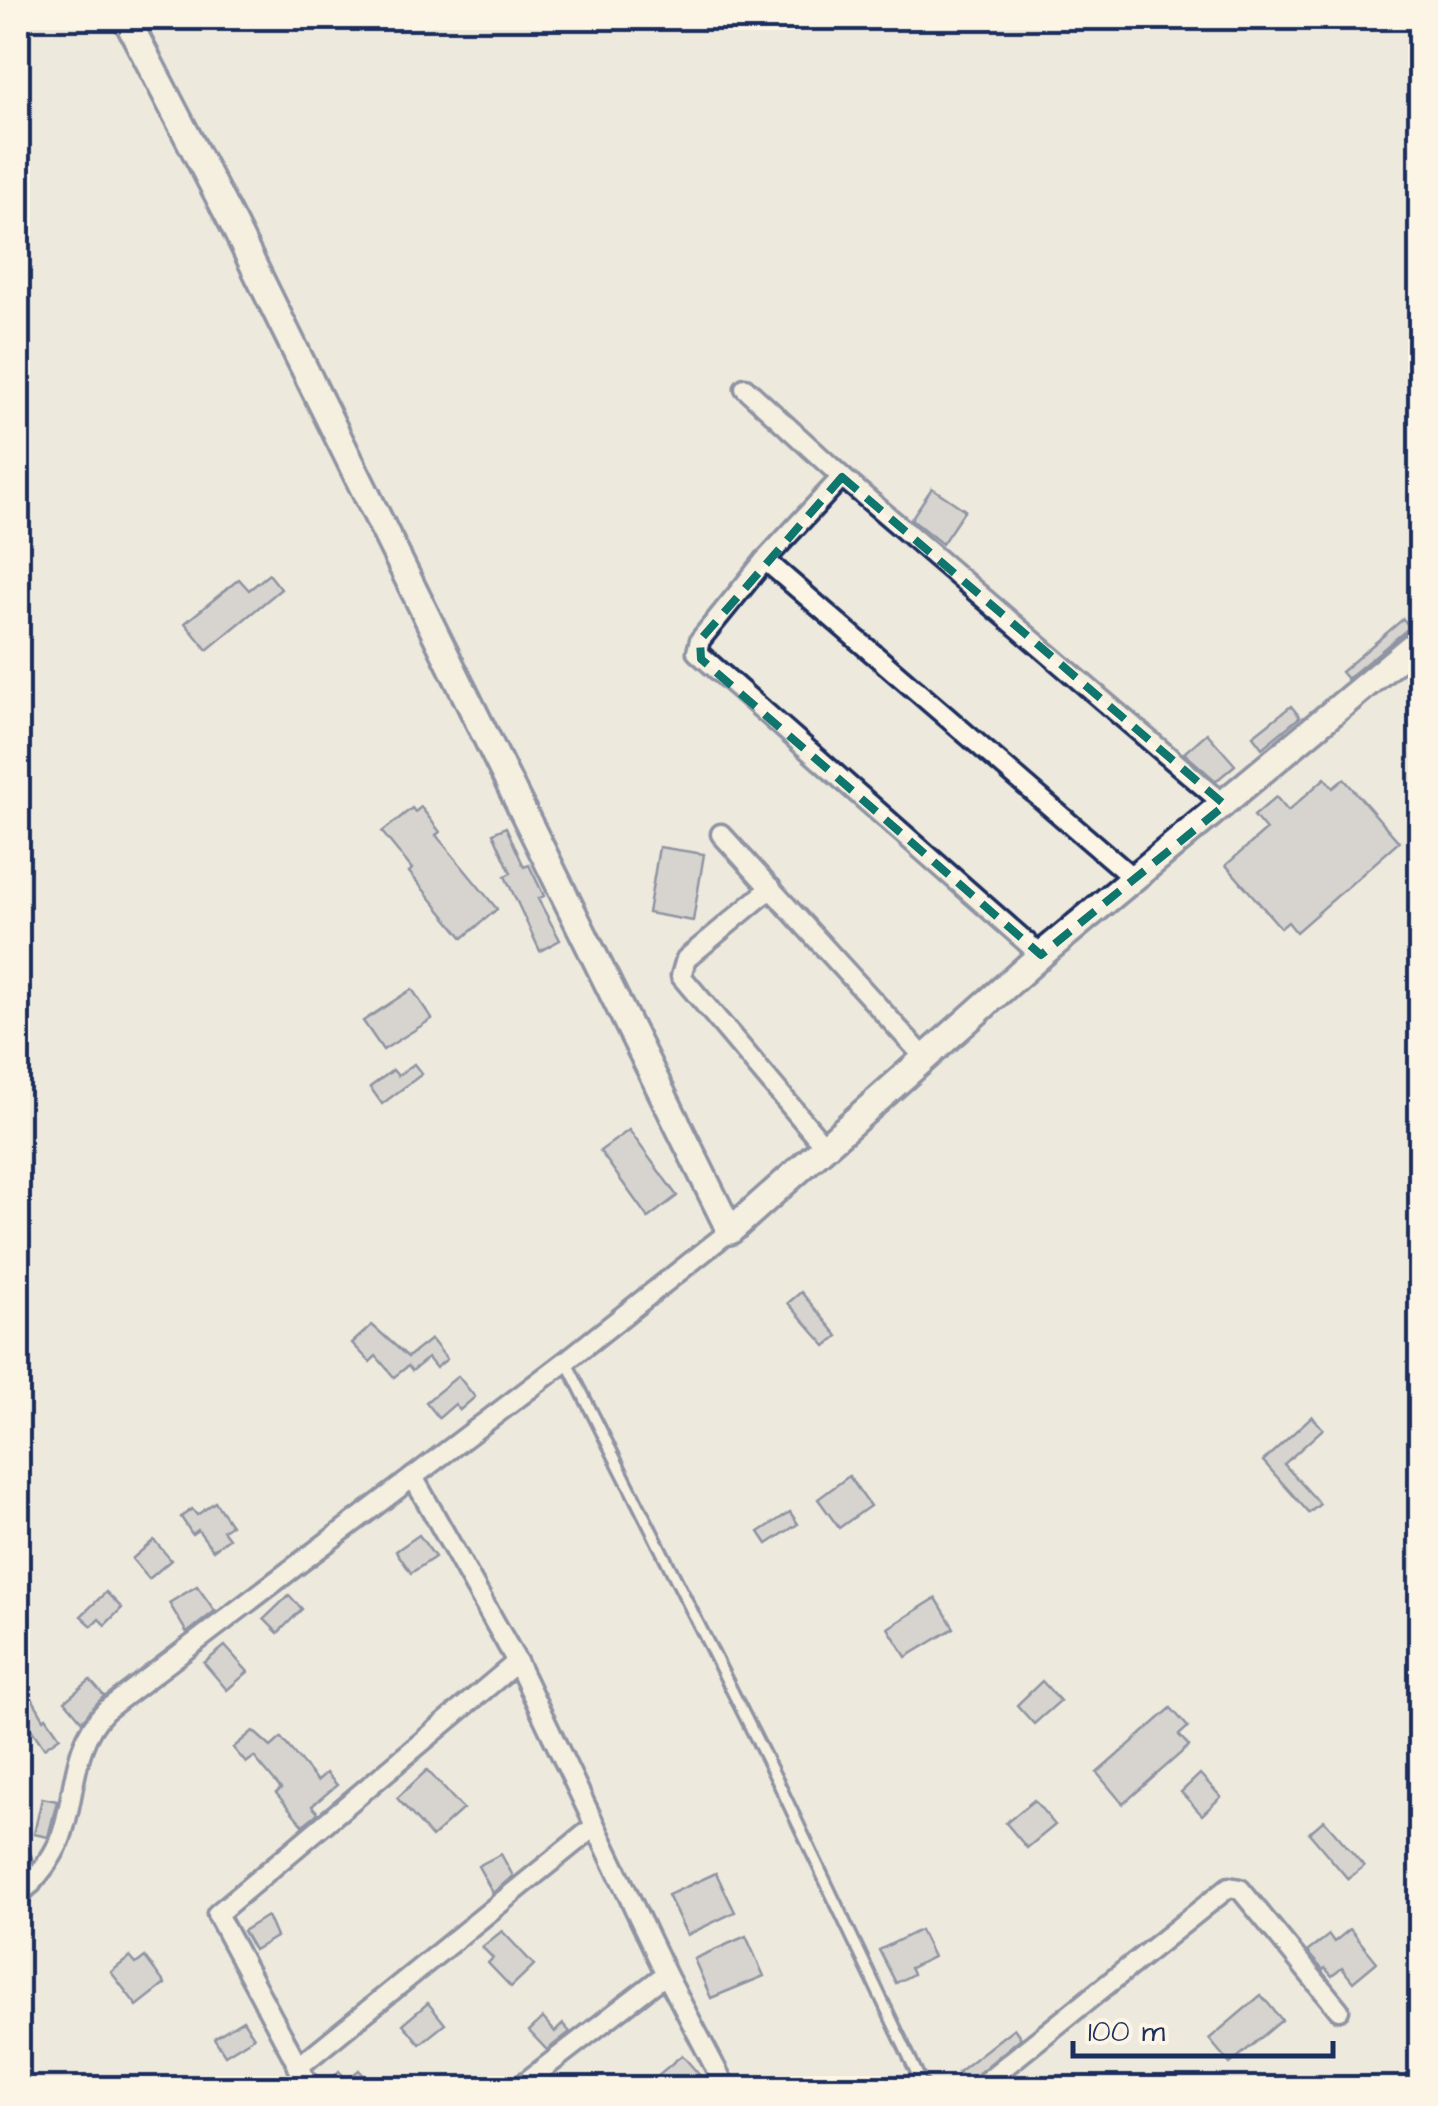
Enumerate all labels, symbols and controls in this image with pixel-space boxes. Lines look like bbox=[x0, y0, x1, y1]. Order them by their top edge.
scale bar bbox=[1073, 1996, 1333, 2058]
text: 100 m bbox=[1088, 2011, 1166, 2053]

